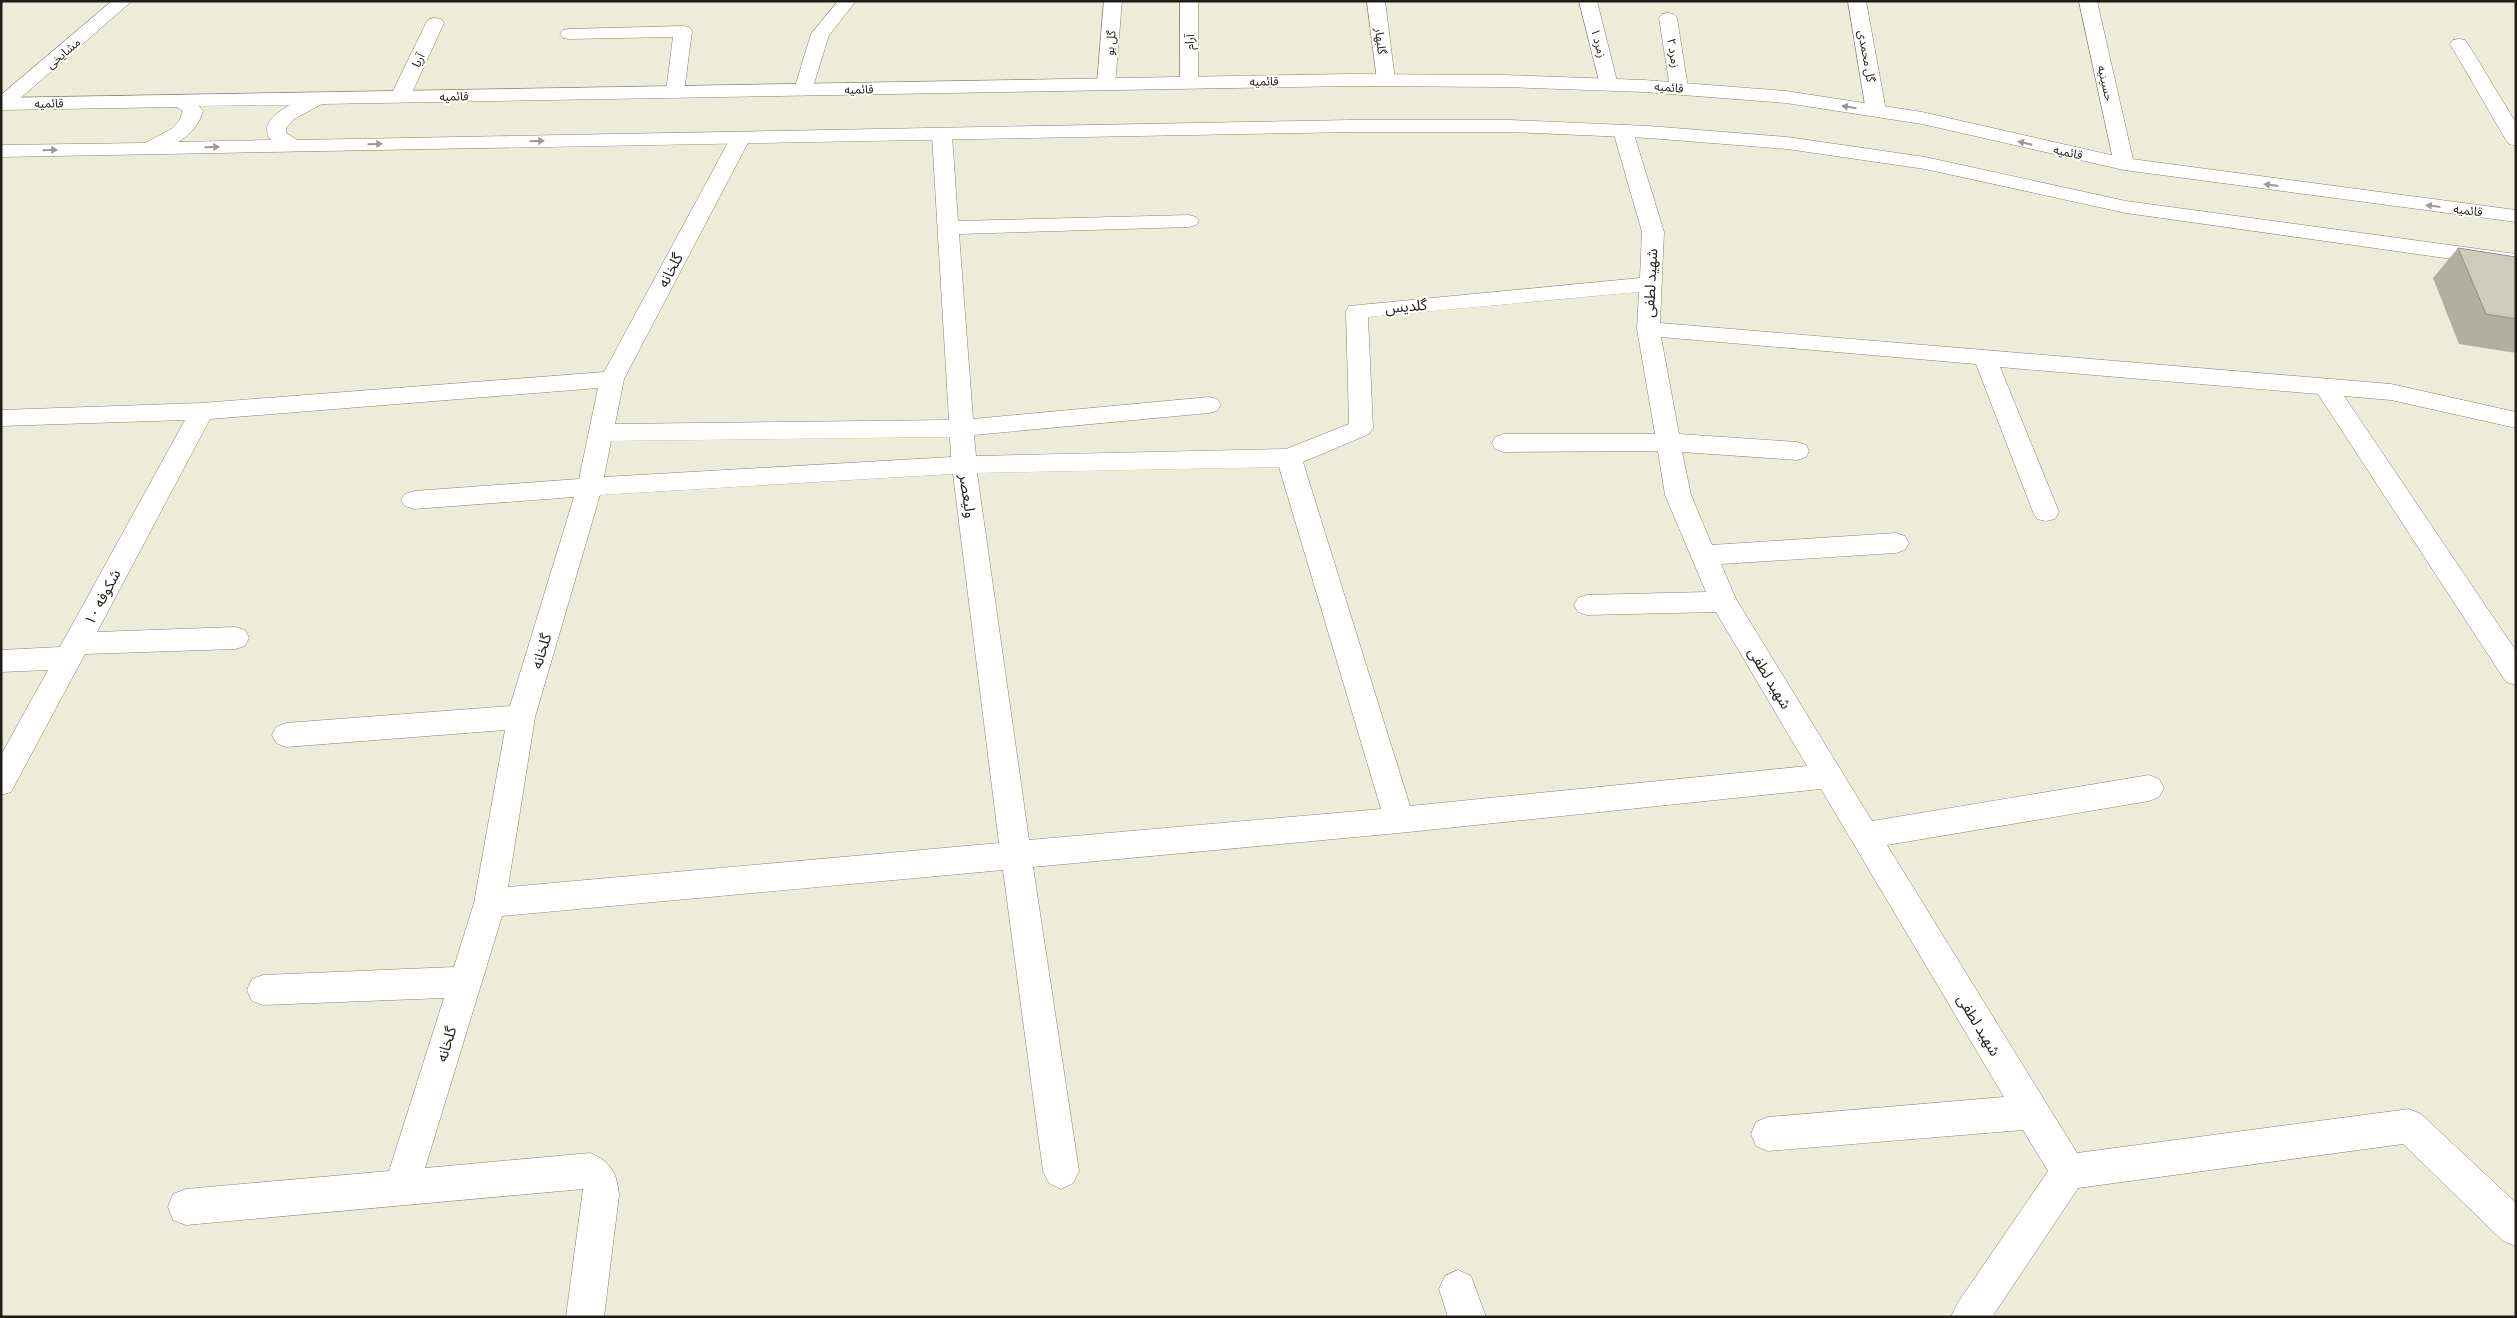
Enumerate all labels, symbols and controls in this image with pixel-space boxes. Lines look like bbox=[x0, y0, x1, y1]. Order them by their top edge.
street label: گلبهار bbox=[1371, 26, 1391, 56]
street label: زمرد ۱ bbox=[1587, 27, 1611, 59]
street label: گل بو bbox=[1100, 29, 1120, 56]
street label: گل محمدی bbox=[1854, 29, 1880, 84]
street label: مشایخی bbox=[42, 34, 84, 72]
street label: آرام bbox=[1181, 34, 1199, 50]
street label: زمرد ۲ bbox=[1663, 37, 1685, 69]
street label: آریا bbox=[407, 50, 429, 70]
street label: حسینیه bbox=[2094, 63, 2118, 103]
street label: قائمیه bbox=[1249, 72, 1279, 90]
street label: قائمیه bbox=[1654, 77, 1684, 97]
street label: قائمیه bbox=[844, 80, 874, 98]
street label: قائمیه bbox=[439, 87, 469, 105]
street label: قائمیه bbox=[34, 94, 64, 112]
one-way arrow bbox=[1841, 102, 1857, 110]
one-way arrow bbox=[530, 137, 546, 145]
one-way arrow bbox=[2018, 139, 2033, 147]
one-way arrow bbox=[367, 140, 383, 148]
street label: قائمیه bbox=[2052, 141, 2084, 163]
one-way arrow bbox=[205, 143, 221, 151]
one-way arrow bbox=[42, 146, 58, 154]
one-way arrow bbox=[2263, 181, 2279, 189]
street label: قائمیه bbox=[2452, 200, 2484, 220]
one-way arrow bbox=[2424, 202, 2440, 210]
street label: گلخانه bbox=[652, 248, 688, 291]
street label: شهید لطفی bbox=[1638, 248, 1662, 318]
street label: گلدیس bbox=[1384, 294, 1429, 318]
street label: ولیعصر bbox=[954, 472, 981, 519]
street label: شکوفه ۱۰ bbox=[78, 565, 126, 629]
street label: گلخانه bbox=[526, 630, 557, 671]
street label: شهید لطفی bbox=[1743, 643, 1797, 713]
street label: شهید لطفی bbox=[1952, 990, 2006, 1060]
street label: گلخانه bbox=[431, 1023, 462, 1064]

